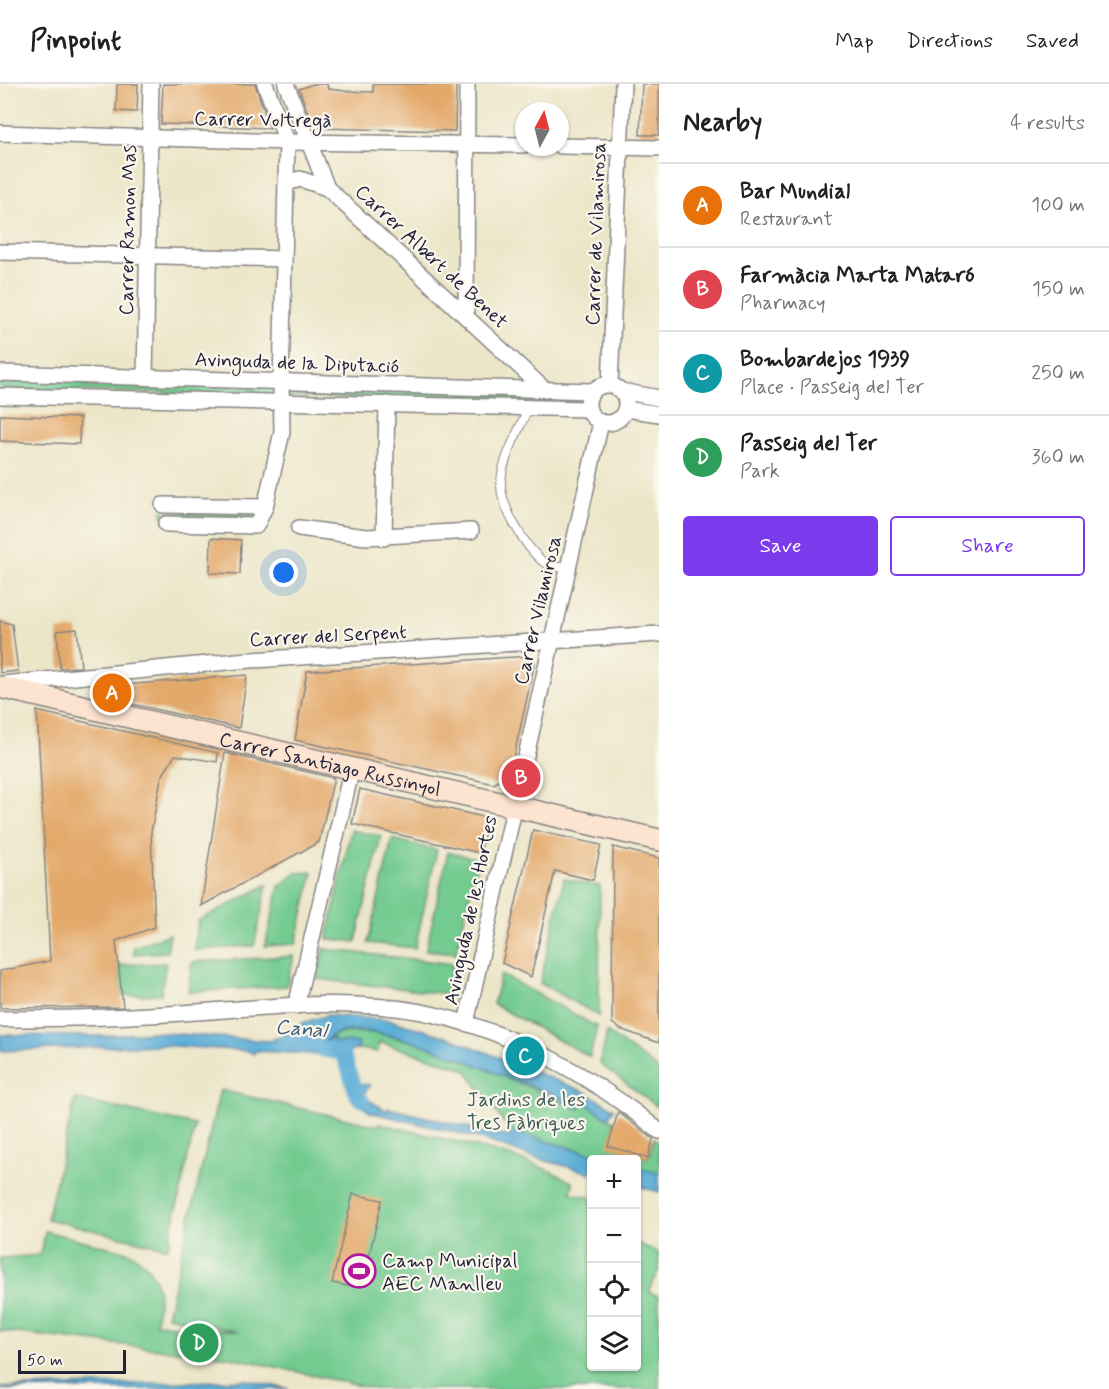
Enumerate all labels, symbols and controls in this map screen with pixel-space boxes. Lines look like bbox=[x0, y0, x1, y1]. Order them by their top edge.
text: Pinpoint bbox=[30, 23, 121, 60]
text: Map bbox=[835, 27, 874, 55]
text: Directions bbox=[907, 27, 993, 55]
text: Saved bbox=[1026, 27, 1079, 55]
north arrow bbox=[515, 102, 569, 156]
street label: Carrer Voltregà bbox=[194, 106, 332, 136]
text: Nearby bbox=[683, 106, 762, 140]
text: 4 results bbox=[1010, 110, 1085, 137]
street label: Carrer de Vilamirosa bbox=[580, 142, 613, 326]
street label: Carrer Ramon Mas bbox=[114, 144, 143, 316]
text: Bar Mundial bbox=[740, 178, 850, 206]
street label: Carrer Albert de Benet bbox=[349, 179, 513, 335]
text: A bbox=[696, 192, 709, 219]
text: 100 m bbox=[1031, 192, 1085, 219]
text: Restaurant bbox=[740, 206, 833, 233]
text: Farmàcia Marta Mataró bbox=[740, 262, 975, 290]
text: B bbox=[696, 276, 709, 303]
text: 150 m bbox=[1032, 276, 1085, 303]
text: Pharmacy bbox=[740, 290, 826, 317]
street label: Avinguda de la Diputació bbox=[194, 346, 400, 382]
text: Bombardejos 1939 bbox=[740, 346, 910, 374]
text: C bbox=[695, 360, 710, 387]
text: 250 m bbox=[1031, 360, 1085, 387]
text: Place · Passeig del Ter bbox=[740, 374, 924, 401]
text: Passeig del Ter bbox=[740, 430, 877, 458]
text: D bbox=[696, 444, 709, 471]
text: 360 m bbox=[1032, 444, 1085, 471]
text: Park bbox=[740, 458, 780, 485]
button: Save bbox=[683, 516, 878, 576]
button: Share bbox=[890, 516, 1085, 576]
street label: Carrer Vilamirosa bbox=[508, 533, 569, 688]
your location bbox=[269, 558, 298, 587]
street label: Carrer del Serpent bbox=[249, 619, 407, 654]
pin: A bbox=[92, 670, 132, 716]
street label: Carrer Santiago Russinyol bbox=[217, 726, 443, 804]
pin: B bbox=[502, 756, 540, 800]
street label: Avinguda de les Hortes bbox=[438, 813, 506, 1008]
water label: Canal bbox=[274, 1013, 331, 1045]
pin: C bbox=[506, 1034, 544, 1078]
park label: Jardins de les Tres Fàbriques bbox=[467, 1087, 585, 1137]
map controls bbox=[587, 1155, 641, 1371]
button: + bbox=[587, 1155, 641, 1209]
button: − bbox=[587, 1209, 641, 1263]
place label: Camp Municipal AEC Manlleu bbox=[382, 1248, 518, 1298]
sports icon: Camp Municipal AEC Manlleu bbox=[341, 1253, 377, 1289]
button: locate bbox=[587, 1263, 641, 1317]
button: layers bbox=[587, 1317, 641, 1371]
pin: D bbox=[180, 1320, 218, 1366]
scale bar bbox=[18, 1347, 126, 1374]
text: 50 m bbox=[27, 1350, 63, 1371]

